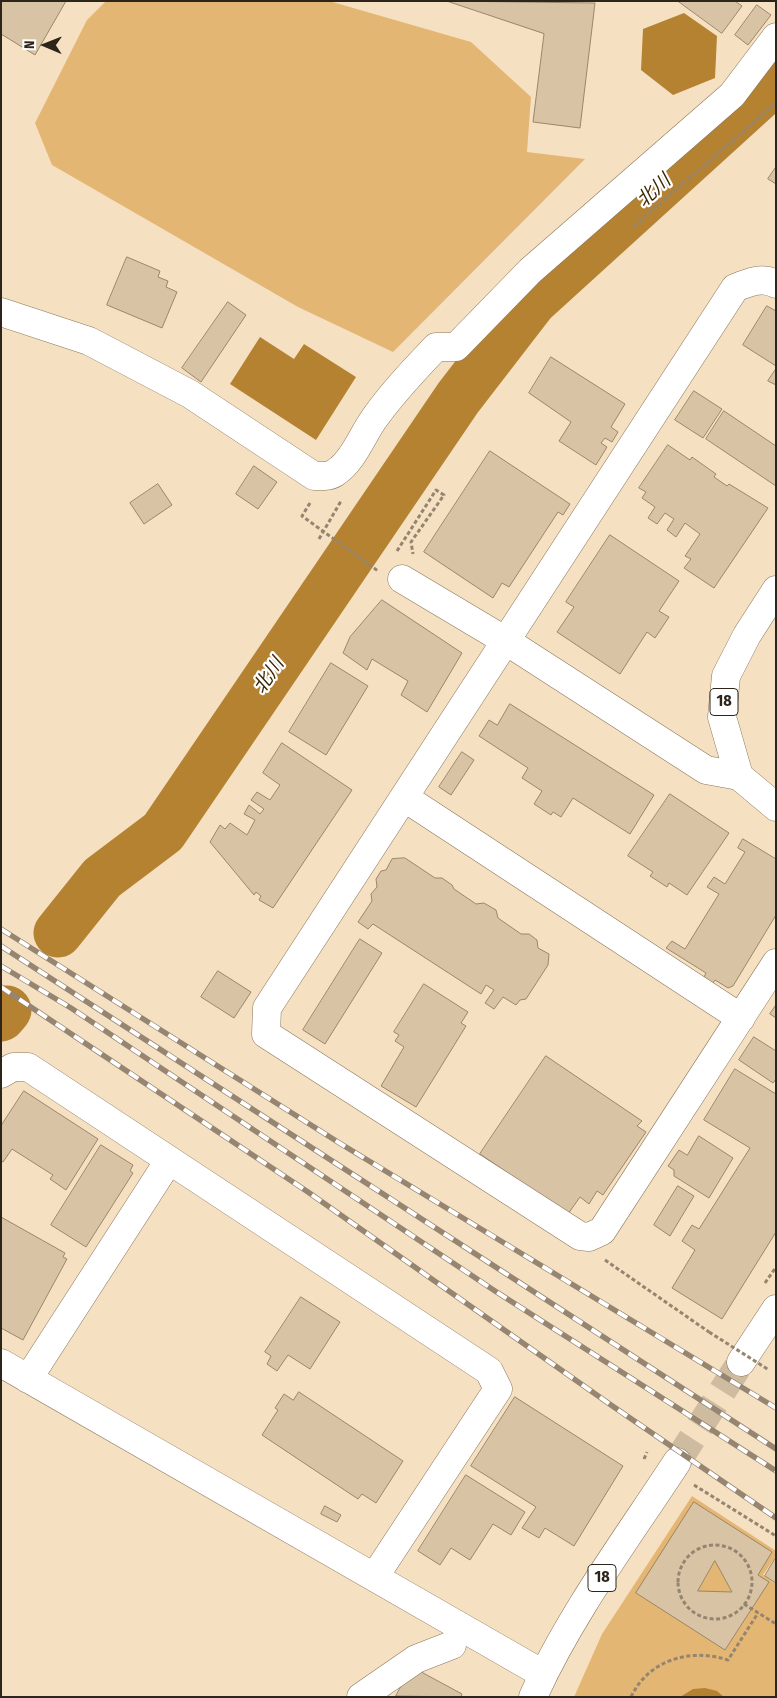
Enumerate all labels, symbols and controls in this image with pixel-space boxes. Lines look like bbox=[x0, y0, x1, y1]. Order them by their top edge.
north arrow bbox=[20, 20, 70, 70]
text: N bbox=[21, 40, 38, 49]
water label: 北川 bbox=[632, 170, 676, 212]
water label: 北川 bbox=[249, 654, 289, 698]
road number: 18 bbox=[710, 689, 738, 716]
road number: 18 bbox=[588, 1565, 616, 1592]

